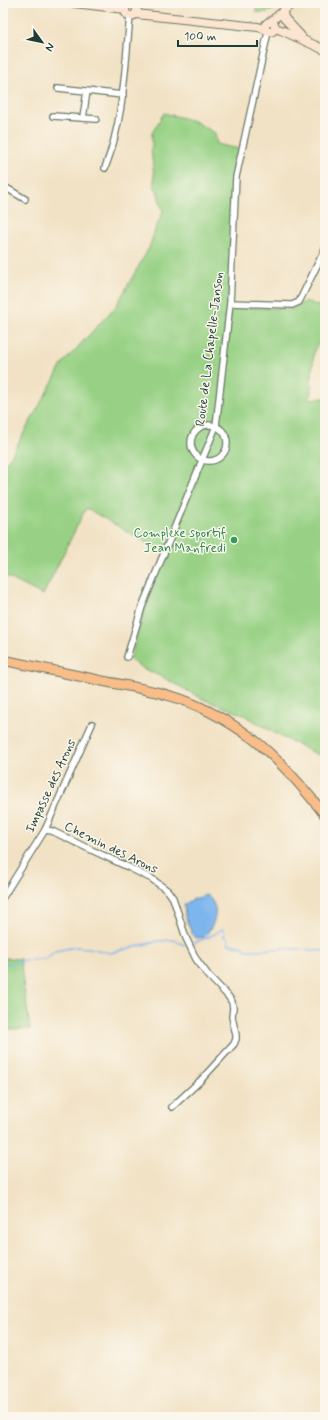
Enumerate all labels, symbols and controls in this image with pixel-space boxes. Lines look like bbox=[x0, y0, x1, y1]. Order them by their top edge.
north arrow bbox=[22, 22, 62, 62]
scale bar bbox=[178, 22, 257, 48]
text: 100 m bbox=[184, 29, 216, 45]
text: N bbox=[42, 40, 57, 54]
street label: Route de La Chapelle-Janson bbox=[192, 271, 228, 427]
place label: Complexe sportif Jean Manfredi bbox=[133, 525, 226, 557]
marker: Complexe sportif Jean Manfredi bbox=[229, 535, 239, 545]
street label: Impasse des Arons bbox=[22, 736, 80, 836]
street label: Chemin des Arons bbox=[61, 818, 161, 878]

